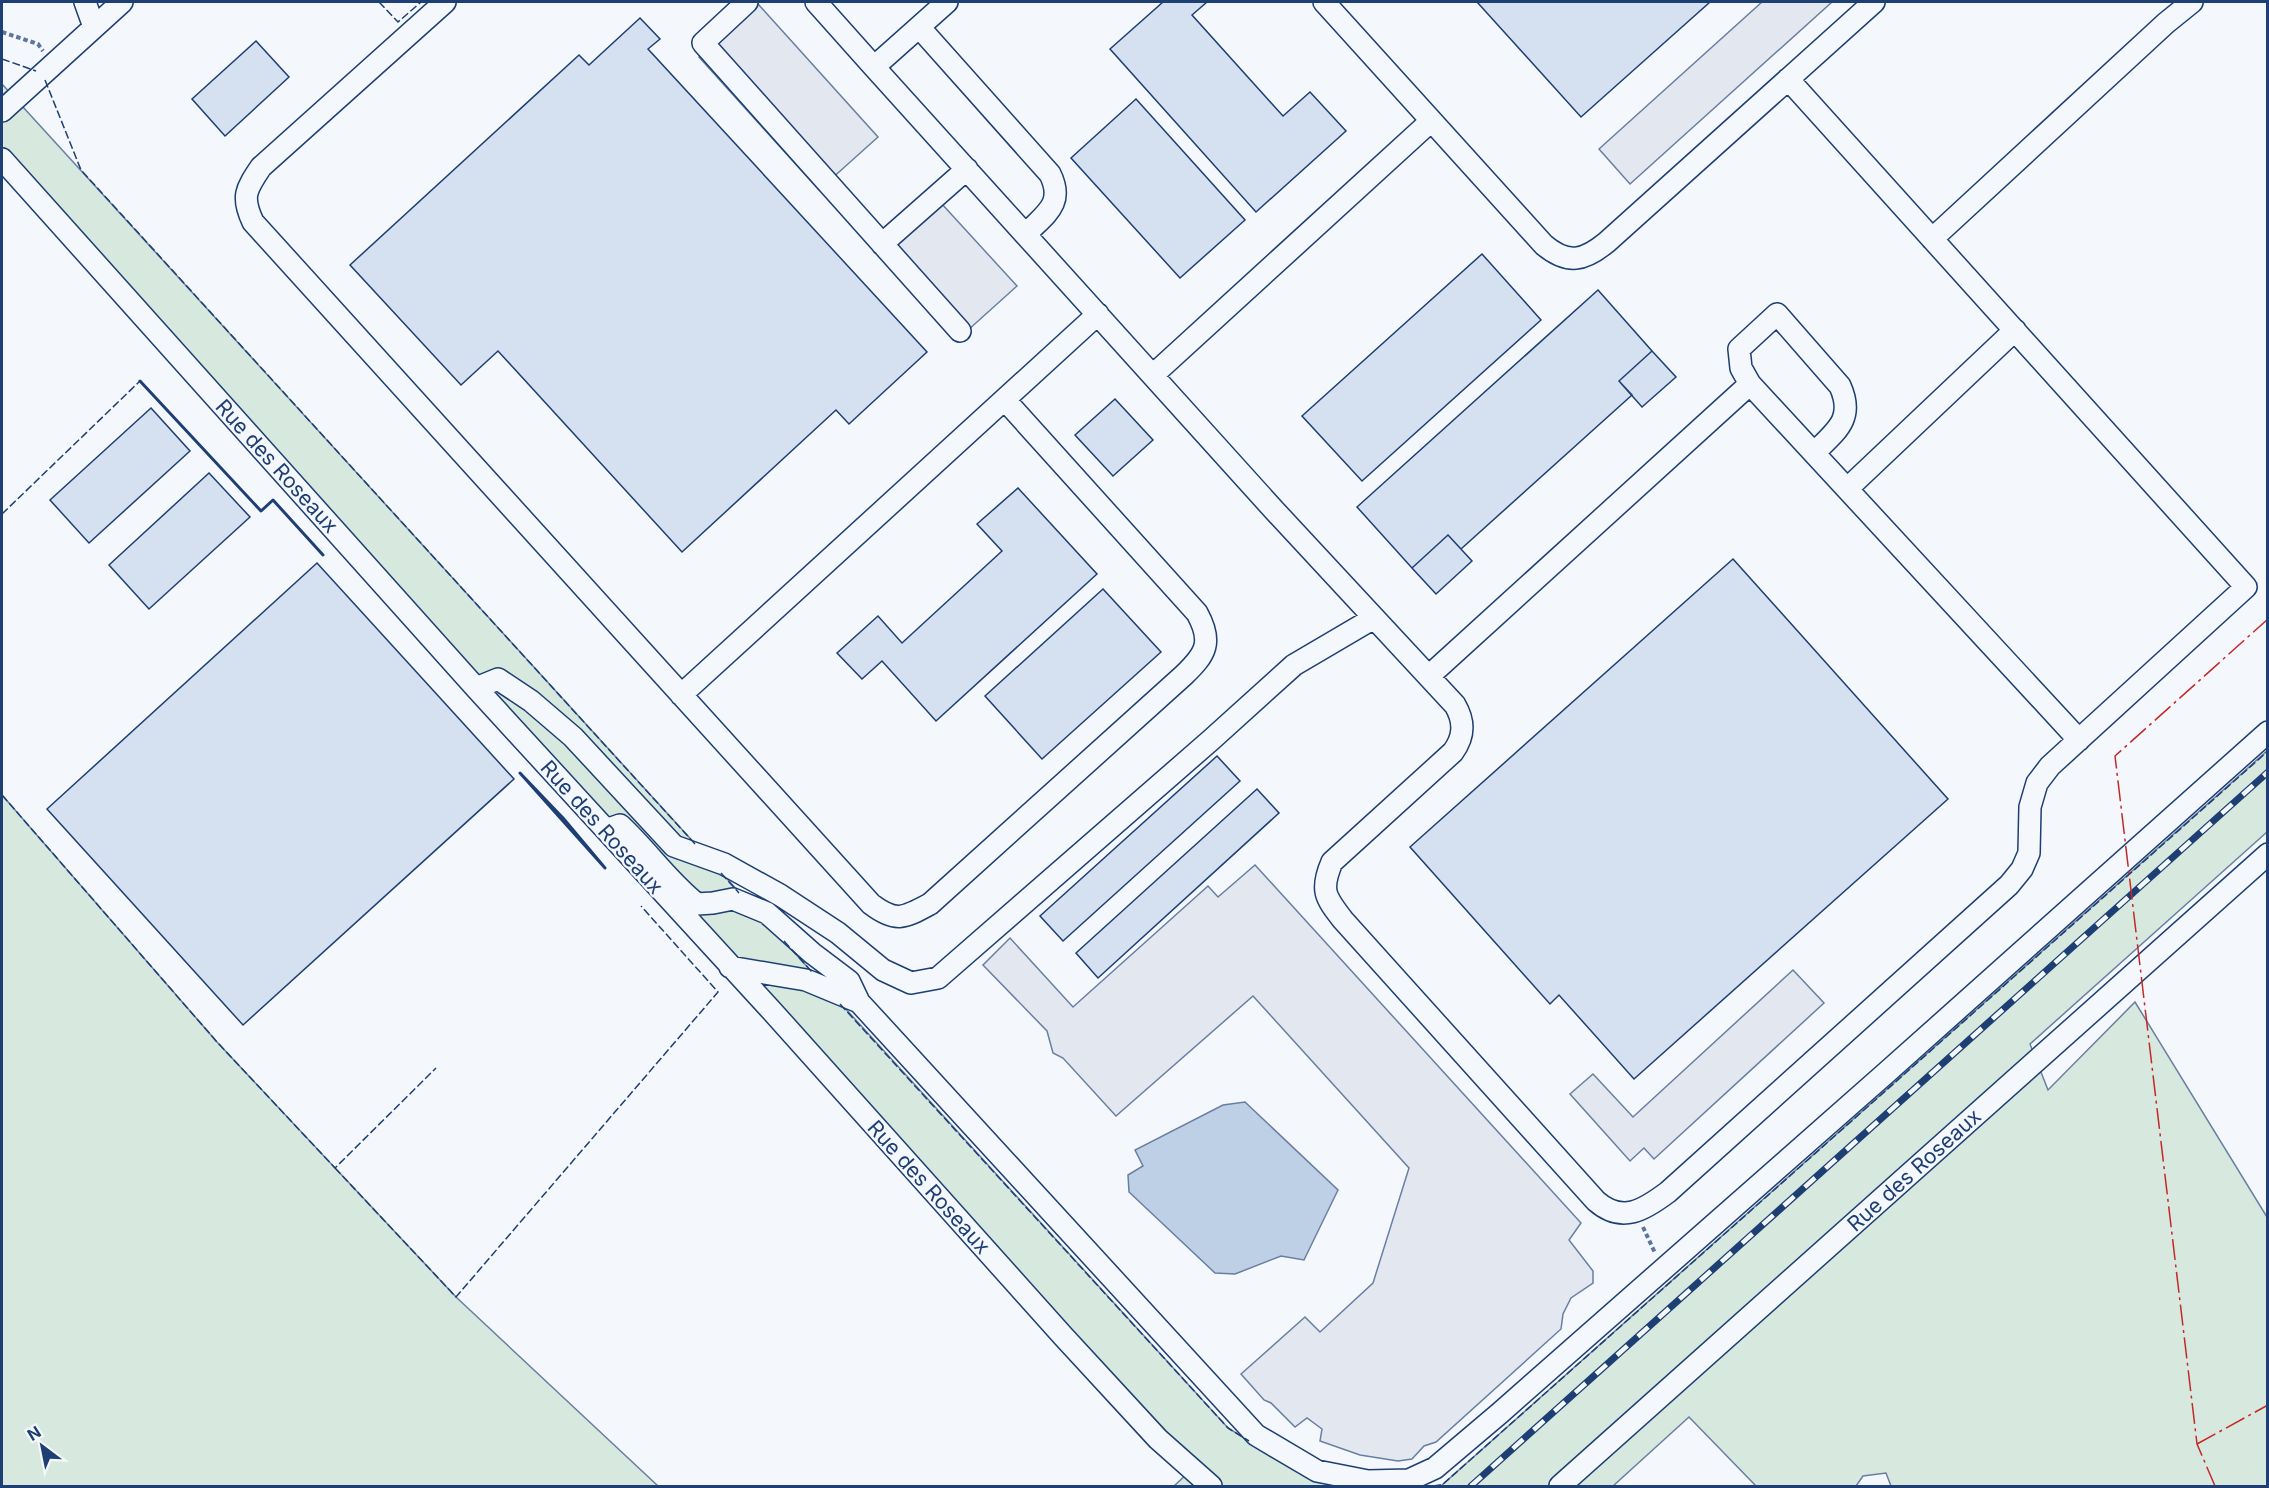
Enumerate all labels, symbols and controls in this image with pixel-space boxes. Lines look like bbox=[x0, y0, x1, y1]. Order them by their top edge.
street label: Rue des Roseaux bbox=[210, 394, 344, 538]
street label: Rue des Roseaux bbox=[535, 755, 669, 899]
street label: Rue des Roseaux bbox=[1842, 1103, 1986, 1237]
street label: Rue des Roseaux bbox=[862, 1115, 996, 1259]
north arrow bbox=[12, 1416, 72, 1476]
text: N bbox=[24, 1422, 45, 1445]

